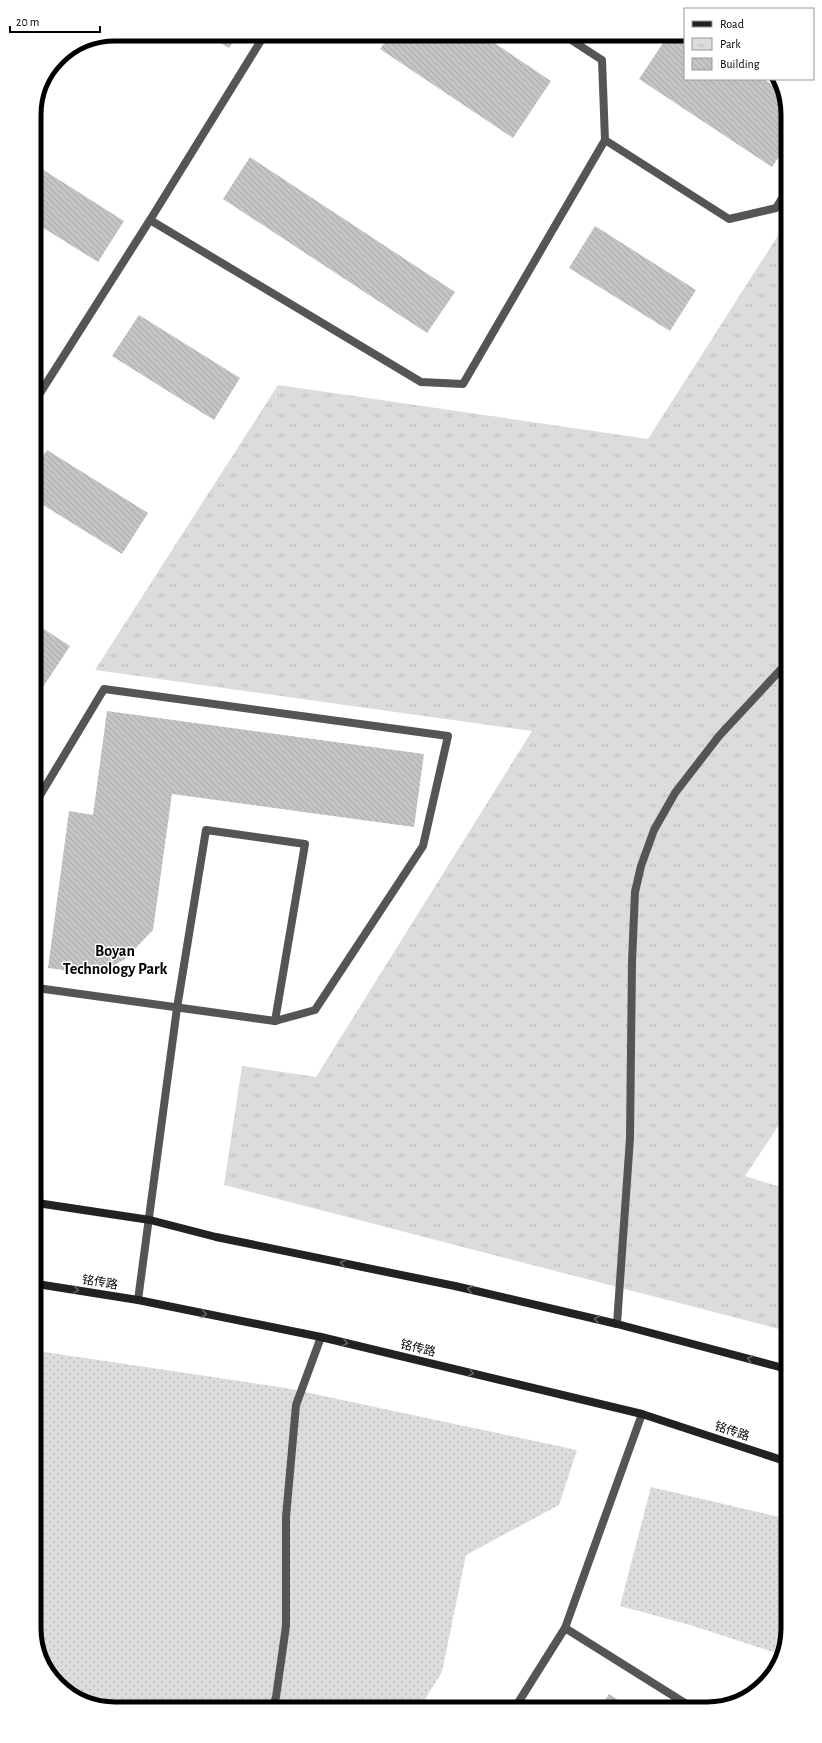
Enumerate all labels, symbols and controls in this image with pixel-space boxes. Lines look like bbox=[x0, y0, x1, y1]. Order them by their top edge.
scale bar bbox=[10, 8, 100, 34]
legend bbox=[684, 8, 814, 80]
text: 20 m bbox=[16, 16, 39, 28]
text: Road bbox=[720, 18, 744, 30]
text: Park bbox=[720, 38, 741, 50]
text: Building bbox=[720, 58, 760, 70]
district label: Boyan Technology Park bbox=[63, 943, 167, 978]
one-way arrow bbox=[340, 1259, 346, 1267]
street label: 铭传路 bbox=[81, 1272, 119, 1291]
one-way arrow bbox=[73, 1285, 79, 1294]
one-way arrow bbox=[467, 1286, 473, 1294]
one-way arrow bbox=[201, 1309, 207, 1317]
one-way arrow bbox=[593, 1315, 600, 1323]
street label: 铭传路 bbox=[399, 1337, 437, 1358]
one-way arrow bbox=[342, 1338, 348, 1346]
one-way arrow bbox=[746, 1355, 753, 1363]
one-way arrow bbox=[468, 1369, 474, 1377]
street label: 铭传路 bbox=[713, 1419, 751, 1442]

